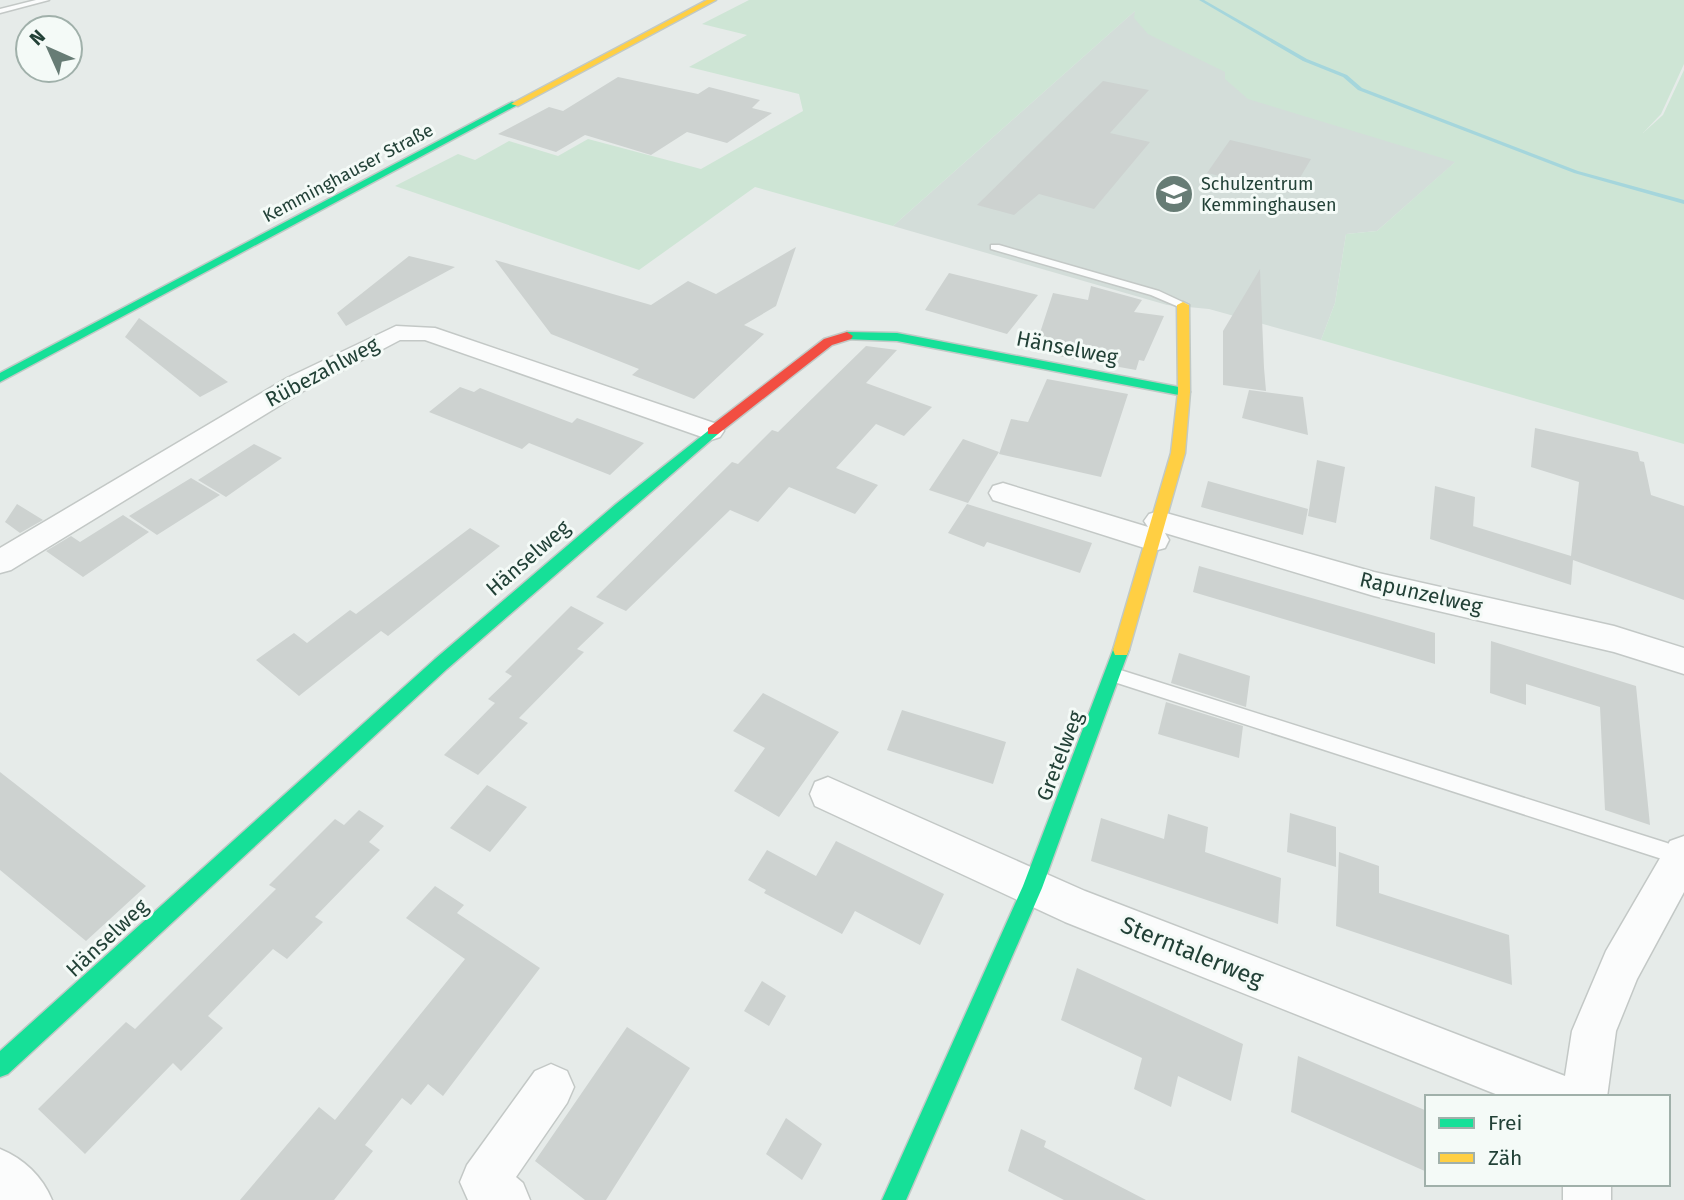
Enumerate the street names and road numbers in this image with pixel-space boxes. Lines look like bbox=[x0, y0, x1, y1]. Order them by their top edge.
street label: Kemminghauser Straße bbox=[259, 119, 437, 227]
street label: Hänselweg bbox=[1014, 325, 1120, 371]
street label: Rübezahlweg bbox=[261, 331, 383, 413]
street label: Hänselweg bbox=[481, 514, 575, 602]
street label: Rapunzelweg bbox=[1357, 566, 1485, 620]
street label: Gretelweg bbox=[1031, 707, 1089, 805]
street label: Hänselweg bbox=[61, 893, 154, 983]
street label: Sterntalerweg bbox=[1117, 911, 1268, 993]

